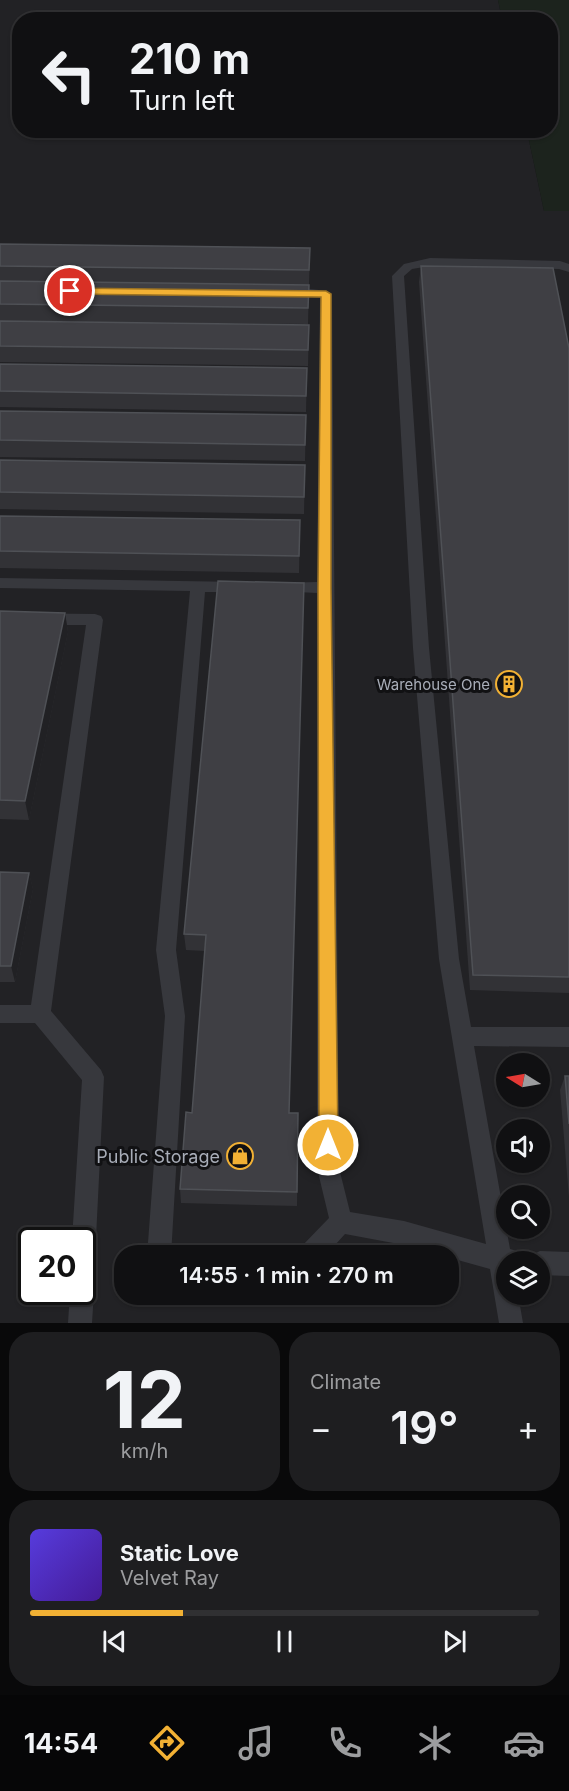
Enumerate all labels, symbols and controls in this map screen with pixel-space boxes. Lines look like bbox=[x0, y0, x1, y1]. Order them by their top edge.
text: 210 m bbox=[129, 33, 250, 84]
icon: left bbox=[30, 36, 108, 114]
text: Turn left bbox=[129, 84, 235, 117]
pin bbox=[44, 265, 95, 316]
icon: arrive bbox=[53, 274, 86, 307]
building icon: Warehouse One bbox=[494, 669, 524, 699]
place label: Warehouse One bbox=[377, 675, 490, 694]
north arrow bbox=[496, 1053, 550, 1107]
map controls bbox=[496, 1053, 550, 1305]
position arrow bbox=[296, 1113, 360, 1177]
button: sound bbox=[496, 1119, 550, 1173]
shop icon: Public Storage bbox=[225, 1141, 255, 1171]
place label: Public Storage bbox=[96, 1146, 220, 1167]
button: search bbox=[496, 1185, 550, 1239]
speed limit sign: 20 bbox=[18, 1227, 96, 1305]
button: layers bbox=[496, 1251, 550, 1305]
text: 14:55 · 1 min · 270 m bbox=[179, 1262, 394, 1288]
text: 12 bbox=[103, 1352, 186, 1447]
text: Climate bbox=[310, 1370, 381, 1394]
text: 19° bbox=[390, 1400, 459, 1455]
text: − bbox=[310, 1408, 332, 1448]
text: + bbox=[517, 1408, 539, 1448]
text: km/h bbox=[121, 1439, 168, 1463]
text: Static Love bbox=[120, 1540, 239, 1566]
text: Velvet Ray bbox=[120, 1566, 219, 1590]
icon: previous bbox=[98, 1625, 131, 1658]
icon: pause bbox=[268, 1625, 301, 1658]
icon: next bbox=[438, 1625, 471, 1658]
icon: directions bbox=[146, 1722, 188, 1764]
icon: music bbox=[235, 1722, 277, 1764]
icon: phone bbox=[324, 1722, 366, 1764]
icon: climate bbox=[414, 1722, 456, 1764]
icon: car bbox=[503, 1722, 545, 1764]
text: 14:54 bbox=[24, 1727, 98, 1760]

